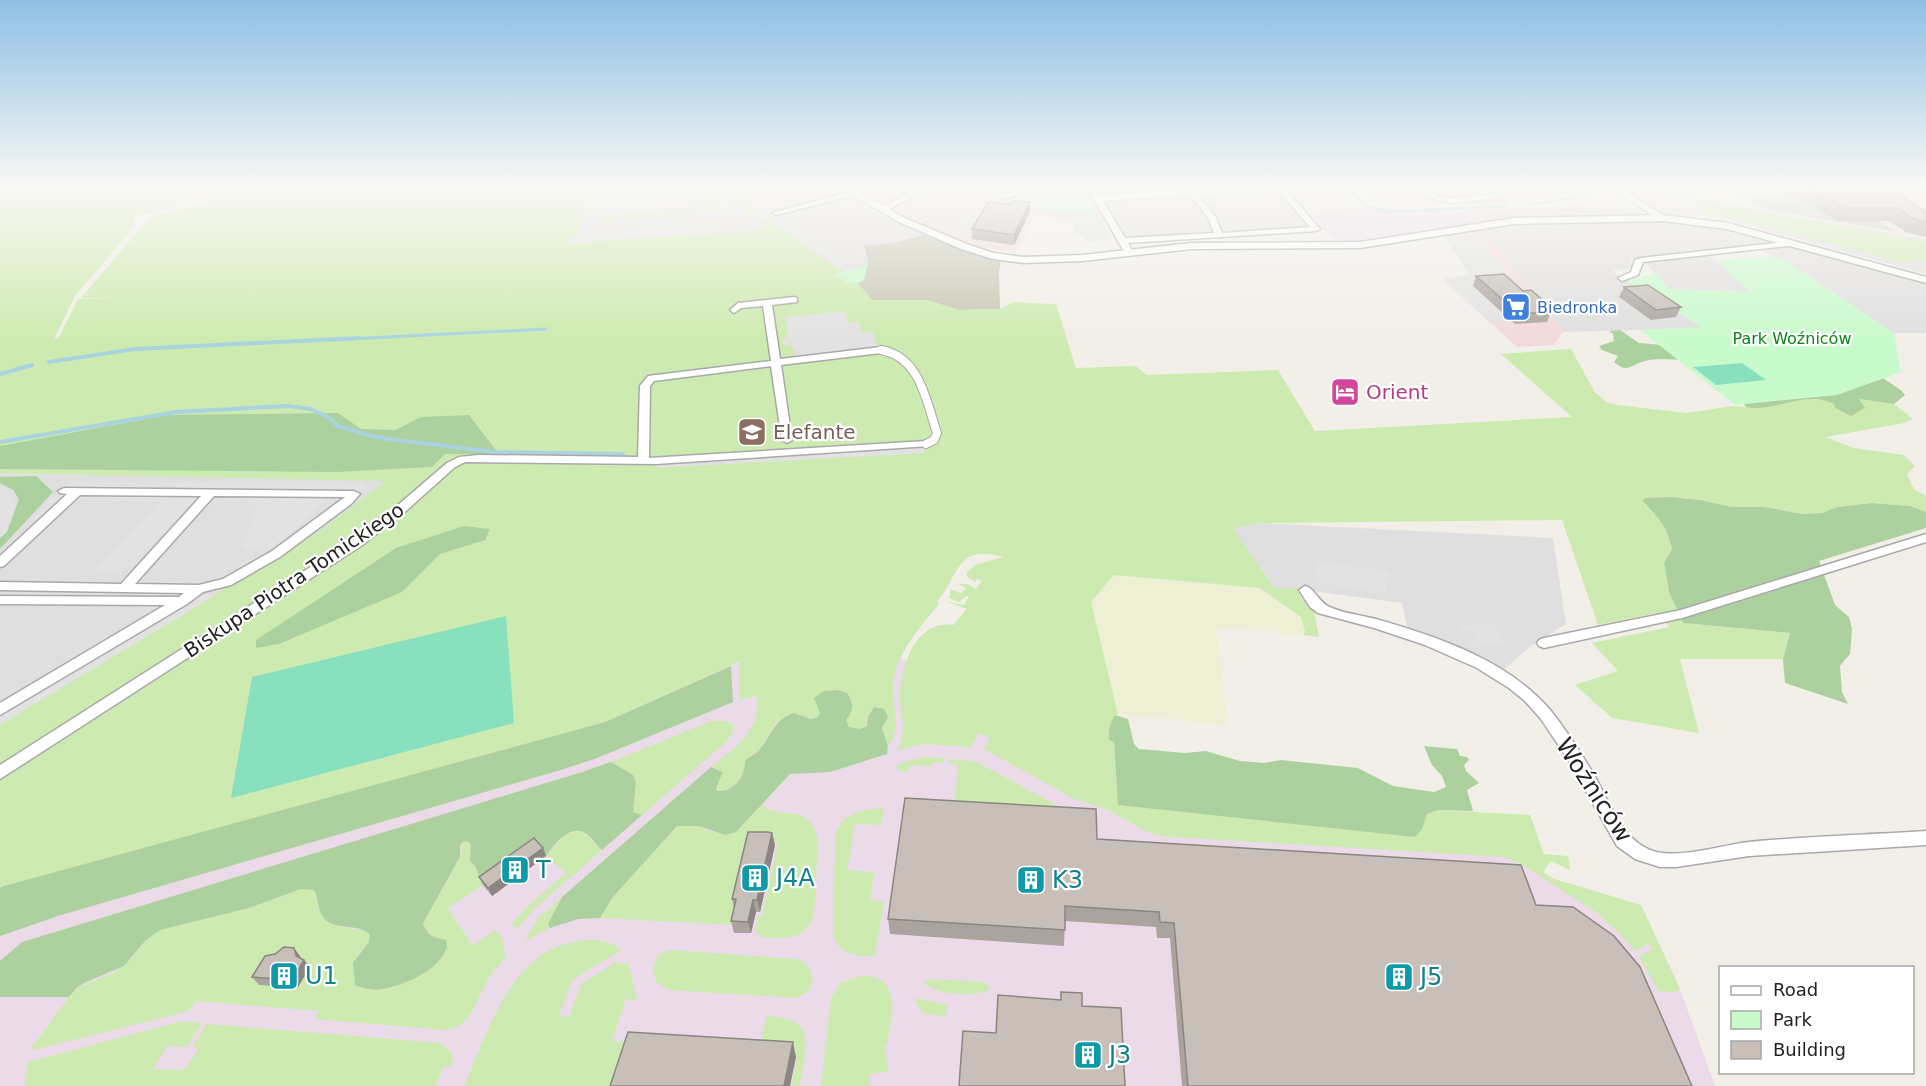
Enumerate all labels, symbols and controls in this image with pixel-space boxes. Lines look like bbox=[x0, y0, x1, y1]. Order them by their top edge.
supermarket icon: Biedronka bbox=[1500, 291, 1532, 323]
place label: Biedronka bbox=[1537, 298, 1617, 317]
park label: Park Woźniców bbox=[1733, 329, 1852, 348]
hotel icon: Orient bbox=[1329, 376, 1361, 408]
place label: Orient bbox=[1366, 380, 1429, 404]
school or university icon: Elefante bbox=[736, 416, 768, 448]
place label: Elefante bbox=[773, 420, 856, 444]
street label: Biskupa Piotra Tomickiego bbox=[179, 497, 409, 663]
street label: Woźniców bbox=[1550, 732, 1638, 848]
building icon: T bbox=[499, 854, 531, 886]
place label: T bbox=[535, 856, 551, 884]
building icon: J4A bbox=[739, 862, 771, 894]
place label: J4A bbox=[774, 864, 815, 892]
building icon: K3 bbox=[1015, 864, 1047, 896]
place label: K3 bbox=[1052, 866, 1083, 894]
building icon: U1 bbox=[268, 960, 300, 992]
building icon: J5 bbox=[1383, 961, 1415, 993]
place label: U1 bbox=[305, 962, 338, 990]
place label: J5 bbox=[1418, 963, 1442, 991]
legend bbox=[1719, 966, 1914, 1074]
text: Road bbox=[1773, 979, 1818, 1000]
text: Park bbox=[1773, 1009, 1812, 1030]
building icon: J3 bbox=[1072, 1039, 1104, 1071]
text: Building bbox=[1773, 1039, 1846, 1060]
place label: J3 bbox=[1107, 1041, 1131, 1069]

